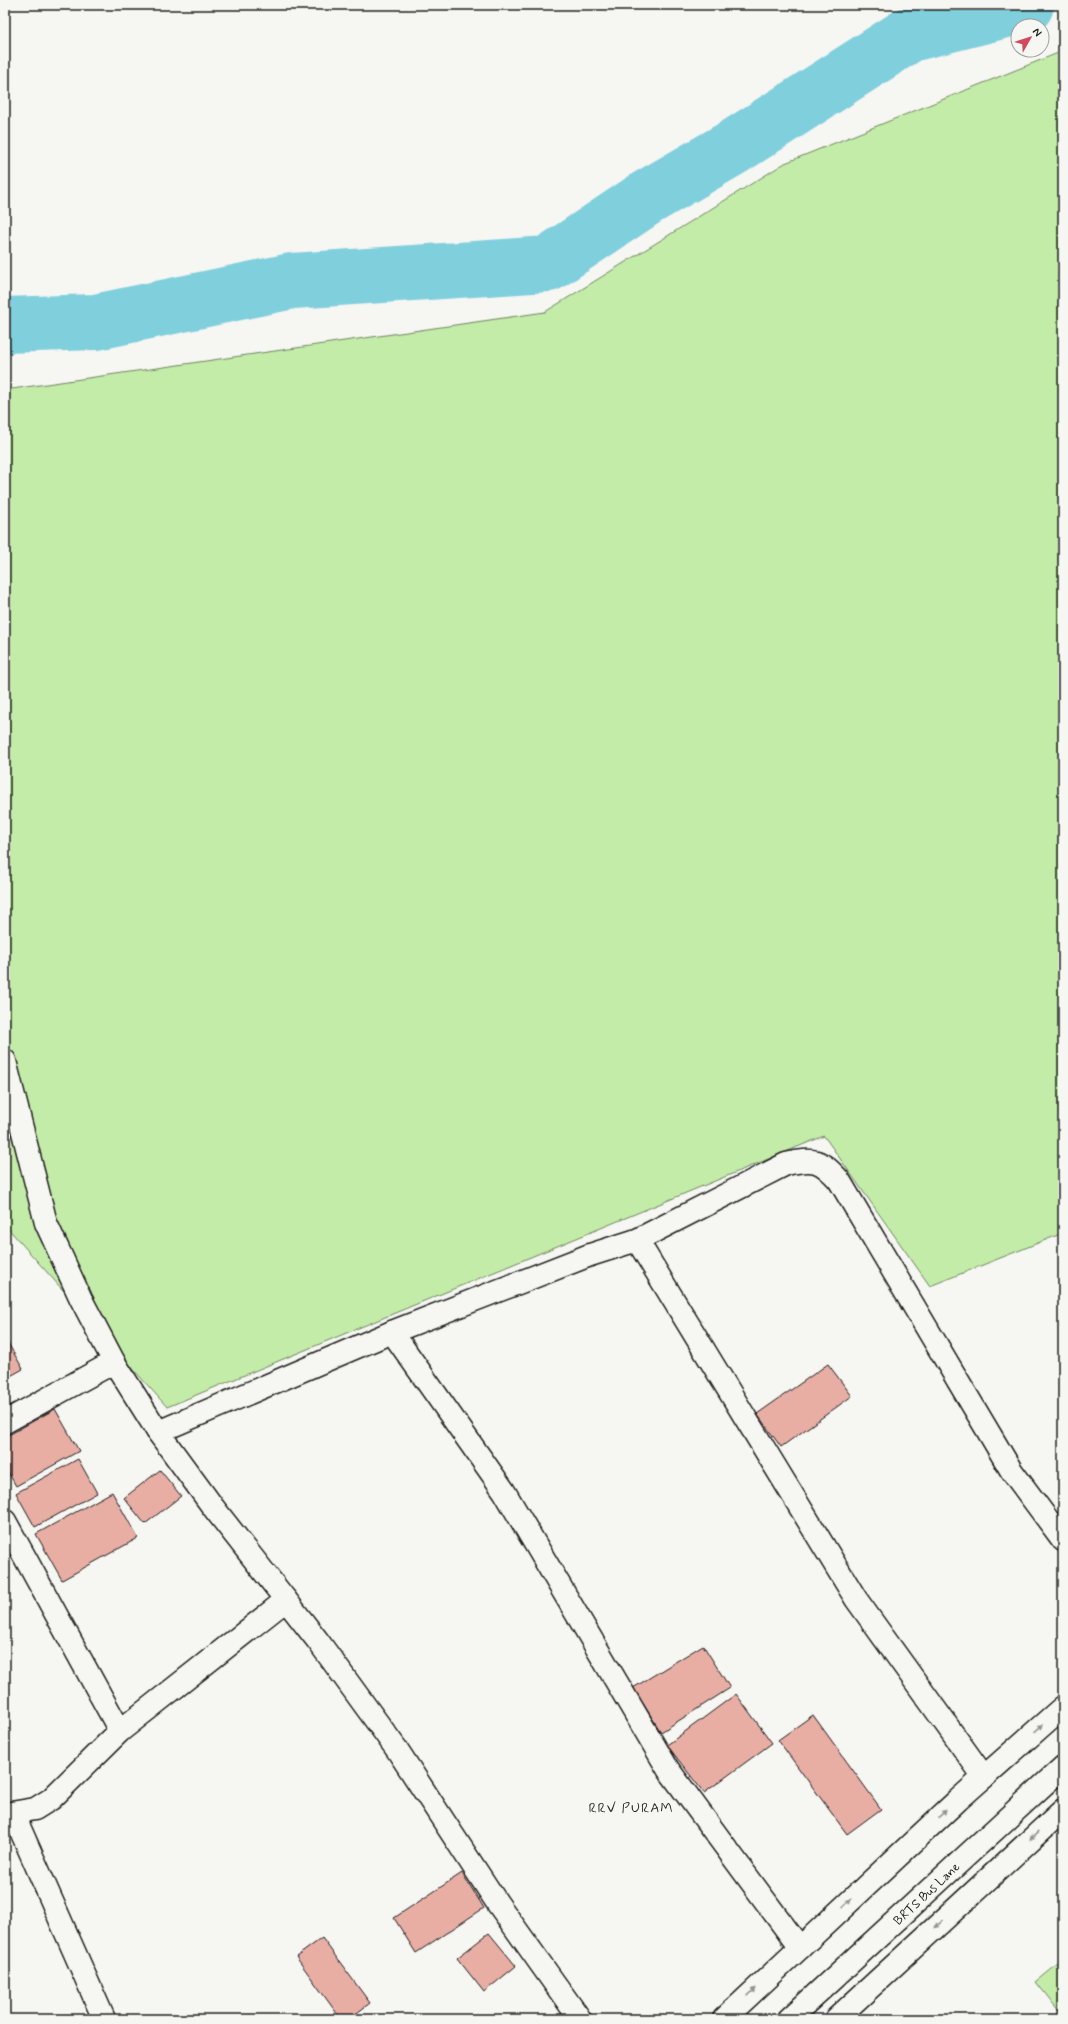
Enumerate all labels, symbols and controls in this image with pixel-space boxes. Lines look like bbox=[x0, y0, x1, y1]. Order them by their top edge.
north arrow bbox=[1010, 18, 1050, 58]
text: N bbox=[1029, 25, 1045, 40]
one-way arrow bbox=[1034, 1723, 1044, 1733]
district label: RRV PURAM bbox=[588, 1799, 674, 1817]
one-way arrow bbox=[937, 1810, 947, 1819]
one-way arrow bbox=[1029, 1831, 1039, 1841]
street label: BRTS Bus Lane bbox=[890, 1859, 964, 1929]
one-way arrow bbox=[842, 1899, 852, 1908]
one-way arrow bbox=[934, 1919, 944, 1929]
one-way arrow bbox=[747, 1988, 757, 1997]

